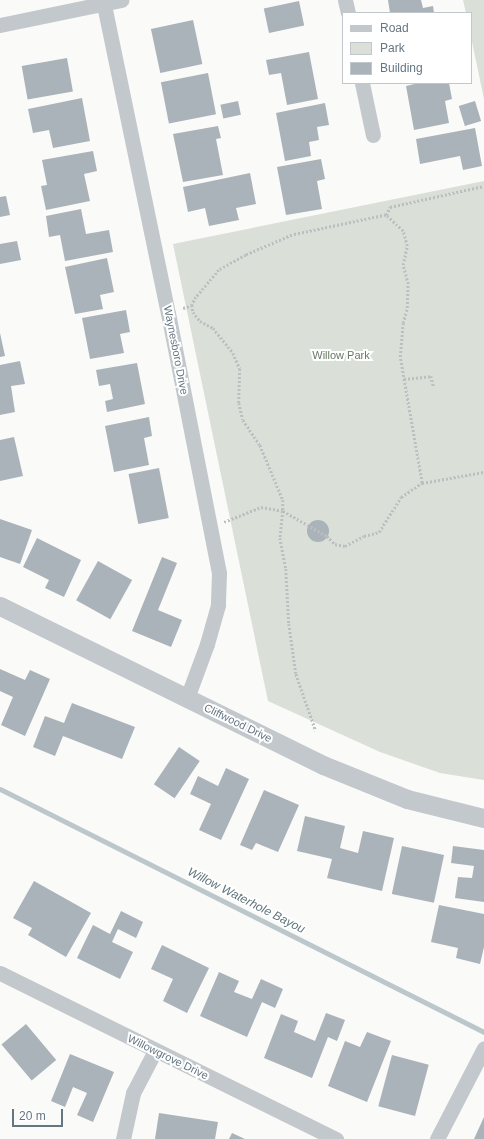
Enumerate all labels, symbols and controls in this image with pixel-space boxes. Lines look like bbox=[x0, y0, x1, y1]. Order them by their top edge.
legend bbox=[342, 12, 472, 84]
text: Road bbox=[380, 21, 409, 35]
text: Park bbox=[380, 41, 405, 55]
text: Building bbox=[380, 61, 423, 75]
street label: Waynesboro Drive bbox=[161, 305, 191, 395]
park label: Willow Park bbox=[312, 348, 370, 362]
street label: Cliffwood Drive bbox=[202, 701, 274, 745]
water label: Willow Waterhole Bayou bbox=[185, 865, 307, 937]
street label: Willowgrove Drive bbox=[126, 1032, 210, 1082]
scale bar bbox=[14, 1101, 65, 1127]
text: 20 m bbox=[19, 1109, 46, 1123]

